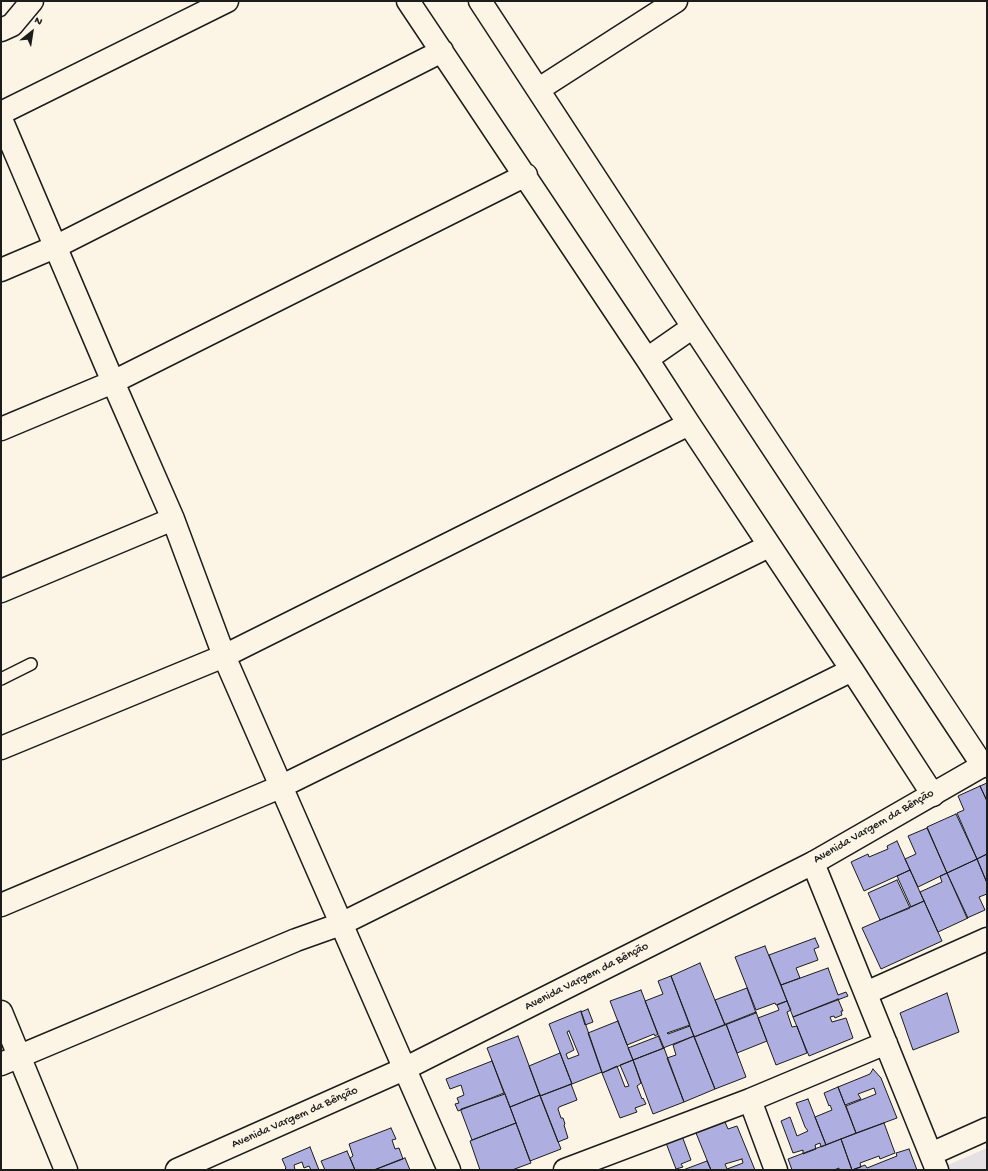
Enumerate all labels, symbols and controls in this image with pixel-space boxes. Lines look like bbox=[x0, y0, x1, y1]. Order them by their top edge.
north arrow bbox=[12, 12, 52, 52]
text: N bbox=[32, 15, 44, 29]
street label: Avenida Vargem da Bênção bbox=[811, 787, 937, 867]
street label: Avenida Vargem da Bênção bbox=[523, 940, 651, 1014]
street label: Avenida Vargem da Bênção bbox=[230, 1084, 360, 1152]

